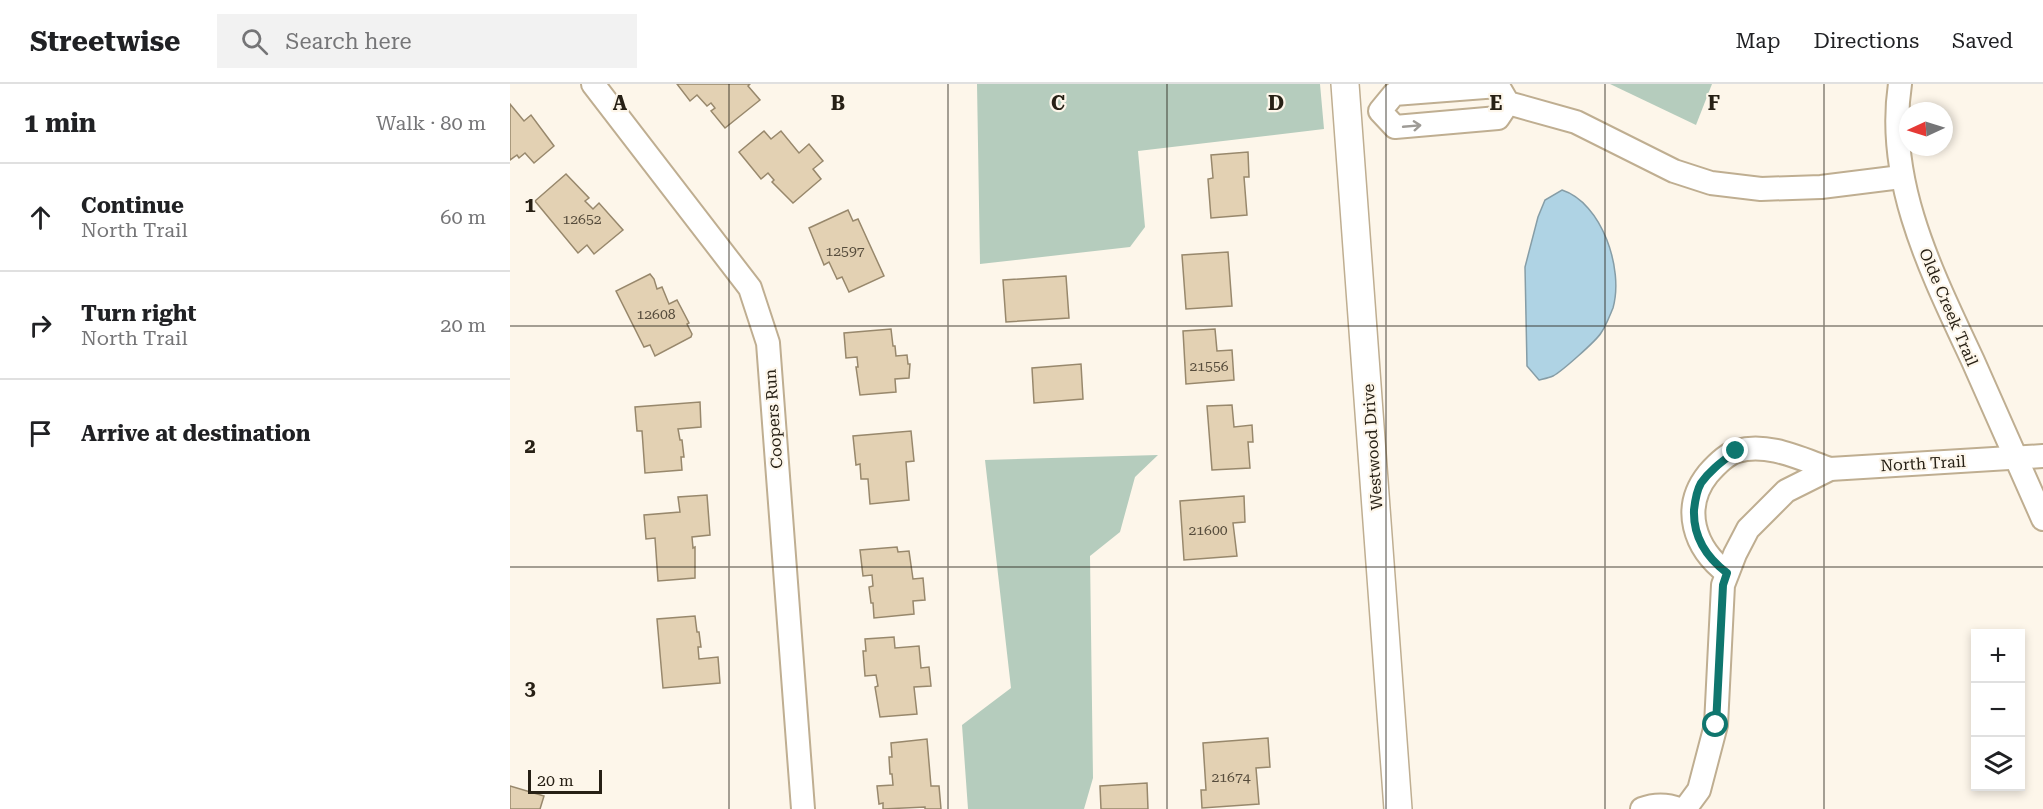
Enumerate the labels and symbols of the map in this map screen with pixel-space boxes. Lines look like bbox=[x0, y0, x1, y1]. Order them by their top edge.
text: A bbox=[613, 91, 628, 115]
text: B bbox=[831, 91, 845, 115]
text: C bbox=[1051, 91, 1065, 115]
text: D bbox=[1268, 91, 1284, 115]
text: E bbox=[1490, 91, 1503, 115]
text: F bbox=[1708, 91, 1720, 115]
north arrow bbox=[1899, 102, 1953, 156]
one-way arrow bbox=[1401, 120, 1421, 131]
text: 1 bbox=[524, 193, 536, 217]
house number: 12652 bbox=[562, 211, 602, 227]
house number: 12597 bbox=[825, 243, 865, 259]
street label: Olde Creek Trail bbox=[1915, 245, 1982, 369]
house number: 12608 bbox=[636, 306, 676, 322]
house number: 21556 bbox=[1189, 358, 1229, 374]
street label: Coopers Run bbox=[761, 369, 786, 469]
street label: Westwood Drive bbox=[1359, 383, 1386, 511]
text: 2 bbox=[524, 434, 536, 458]
route end bbox=[1722, 437, 1748, 463]
street label: North Trail bbox=[1880, 452, 1966, 475]
house number: 21600 bbox=[1188, 522, 1228, 538]
text: 3 bbox=[524, 676, 536, 700]
route start bbox=[1702, 711, 1728, 737]
scale bar bbox=[528, 767, 602, 794]
house number: 21674 bbox=[1211, 769, 1251, 785]

